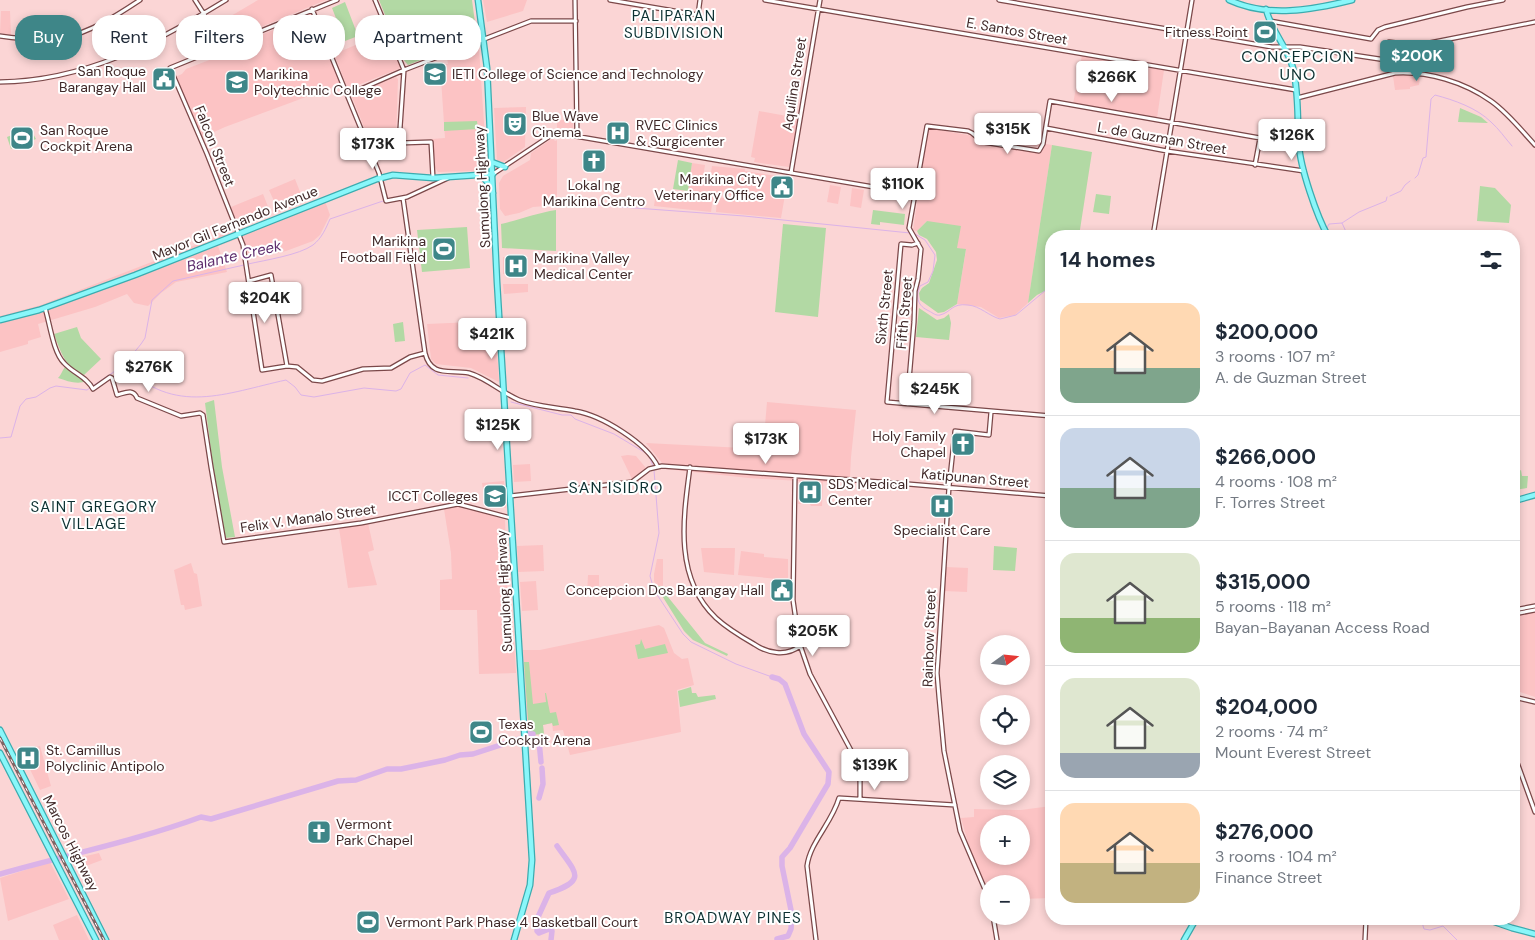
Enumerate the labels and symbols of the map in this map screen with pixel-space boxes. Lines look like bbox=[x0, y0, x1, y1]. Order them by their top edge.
district label: PALIPARAN SUBDIVISION bbox=[624, 6, 724, 43]
street label: E. Santos Street bbox=[965, 13, 1069, 49]
sports icon: Fitness Point bbox=[1252, 19, 1278, 45]
place label: Fitness Point bbox=[1165, 23, 1248, 41]
street label: Aquilina Street bbox=[778, 36, 810, 132]
pin: $200K bbox=[1382, 39, 1452, 82]
district label: CONCEPCION UNO bbox=[1241, 46, 1355, 85]
school or university icon: IETI College of Science and Technology bbox=[422, 61, 448, 87]
pin: $266K bbox=[1077, 61, 1147, 103]
place label: San Roque Barangay Hall bbox=[59, 62, 146, 96]
place label: Marikina Polytechnic College bbox=[254, 65, 381, 99]
place label: IETI College of Science and Technology bbox=[452, 65, 704, 83]
public building icon: San Roque Barangay Hall bbox=[151, 66, 177, 92]
school or university icon: Marikina Polytechnic College bbox=[224, 69, 250, 95]
street label: Falcon Street bbox=[191, 103, 239, 189]
place label: Blue Wave Cinema bbox=[532, 107, 599, 141]
theatre icon: Blue Wave Cinema bbox=[502, 111, 528, 137]
pin: $315K bbox=[973, 112, 1043, 155]
place label: RVEC Clinics & Surgicenter bbox=[636, 116, 725, 150]
street label: L. de Guzman Street bbox=[1096, 118, 1228, 158]
pin: $126K bbox=[1257, 119, 1327, 161]
hospital icon: RVEC Clinics & Surgicenter bbox=[605, 120, 631, 146]
place label: San Roque Cockpit Arena bbox=[40, 121, 133, 155]
sports icon: San Roque Cockpit Arena bbox=[9, 125, 35, 151]
street label: Sumulong Highway bbox=[470, 125, 494, 248]
pin: $173K bbox=[338, 128, 408, 170]
church icon: Lokal ng Marikina Centro bbox=[581, 148, 607, 174]
pin: $110K bbox=[868, 168, 938, 210]
place label: Marikina City Veterinary Office bbox=[654, 170, 764, 204]
public building icon: Marikina City Veterinary Office bbox=[769, 174, 795, 200]
place label: Lokal ng Marikina Centro bbox=[543, 176, 645, 210]
street label: Mayor Gil Fernando Avenue bbox=[150, 182, 320, 264]
place label: Marikina Football Field bbox=[340, 232, 426, 266]
water label: Balante Creek bbox=[185, 235, 284, 277]
sports icon: Marikina Football Field bbox=[431, 236, 457, 262]
place label: Marikina Valley Medical Center bbox=[534, 249, 633, 283]
hospital icon: Marikina Valley Medical Center bbox=[503, 253, 529, 279]
street label: Sixth Street bbox=[871, 269, 897, 345]
street label: Fifth Street bbox=[892, 276, 916, 350]
pin: $204K bbox=[230, 282, 300, 324]
pin: $421K bbox=[457, 318, 527, 360]
pin: $276K bbox=[114, 350, 184, 393]
pin: $245K bbox=[900, 372, 970, 415]
pin: $125K bbox=[463, 408, 533, 451]
pin: $173K bbox=[731, 422, 801, 465]
place label: Holy Family Chapel bbox=[872, 427, 946, 461]
church icon: Holy Family Chapel bbox=[950, 431, 976, 457]
street label: Katipunan Street bbox=[920, 464, 1030, 492]
place label: SDS Medical Center bbox=[828, 475, 908, 509]
district label: SAN ISIDRO bbox=[569, 477, 663, 498]
hospital icon: SDS Medical Center bbox=[797, 479, 823, 505]
school or university icon: ICCT Colleges bbox=[482, 483, 508, 509]
place label: ICCT Colleges bbox=[388, 487, 478, 505]
hospital icon: Specialist Care bbox=[929, 493, 955, 519]
district label: SAINT GREGORY VILLAGE bbox=[31, 497, 157, 534]
street label: Felix V. Manalo Street bbox=[239, 500, 377, 536]
place label: Specialist Care bbox=[894, 521, 990, 539]
street label: Sumulong Highway bbox=[492, 529, 516, 652]
public building icon: Concepcion Dos Barangay Hall bbox=[769, 577, 795, 603]
place label: Concepcion Dos Barangay Hall bbox=[566, 581, 764, 599]
street label: Rainbow Street bbox=[918, 589, 940, 687]
pin: $205K bbox=[778, 614, 848, 657]
north arrow bbox=[980, 635, 1030, 685]
place label: Texas Cockpit Arena bbox=[498, 715, 591, 749]
sports icon: Texas Cockpit Arena bbox=[468, 719, 494, 745]
place label: St. Camillus Polyclinic Antipolo bbox=[46, 741, 165, 775]
hospital icon: St. Camillus Polyclinic Antipolo bbox=[15, 745, 41, 771]
pin: $139K bbox=[840, 748, 910, 791]
street label: Marcos Highway bbox=[39, 792, 103, 894]
place label: Vermont Park Chapel bbox=[336, 815, 413, 849]
church icon: Vermont Park Chapel bbox=[306, 819, 332, 845]
district label: BROADWAY PINES bbox=[664, 908, 802, 928]
sports icon: Vermont Park Phase 4 Basketball Court bbox=[355, 909, 381, 935]
place label: Vermont Park Phase 4 Basketball Court bbox=[386, 913, 638, 931]

